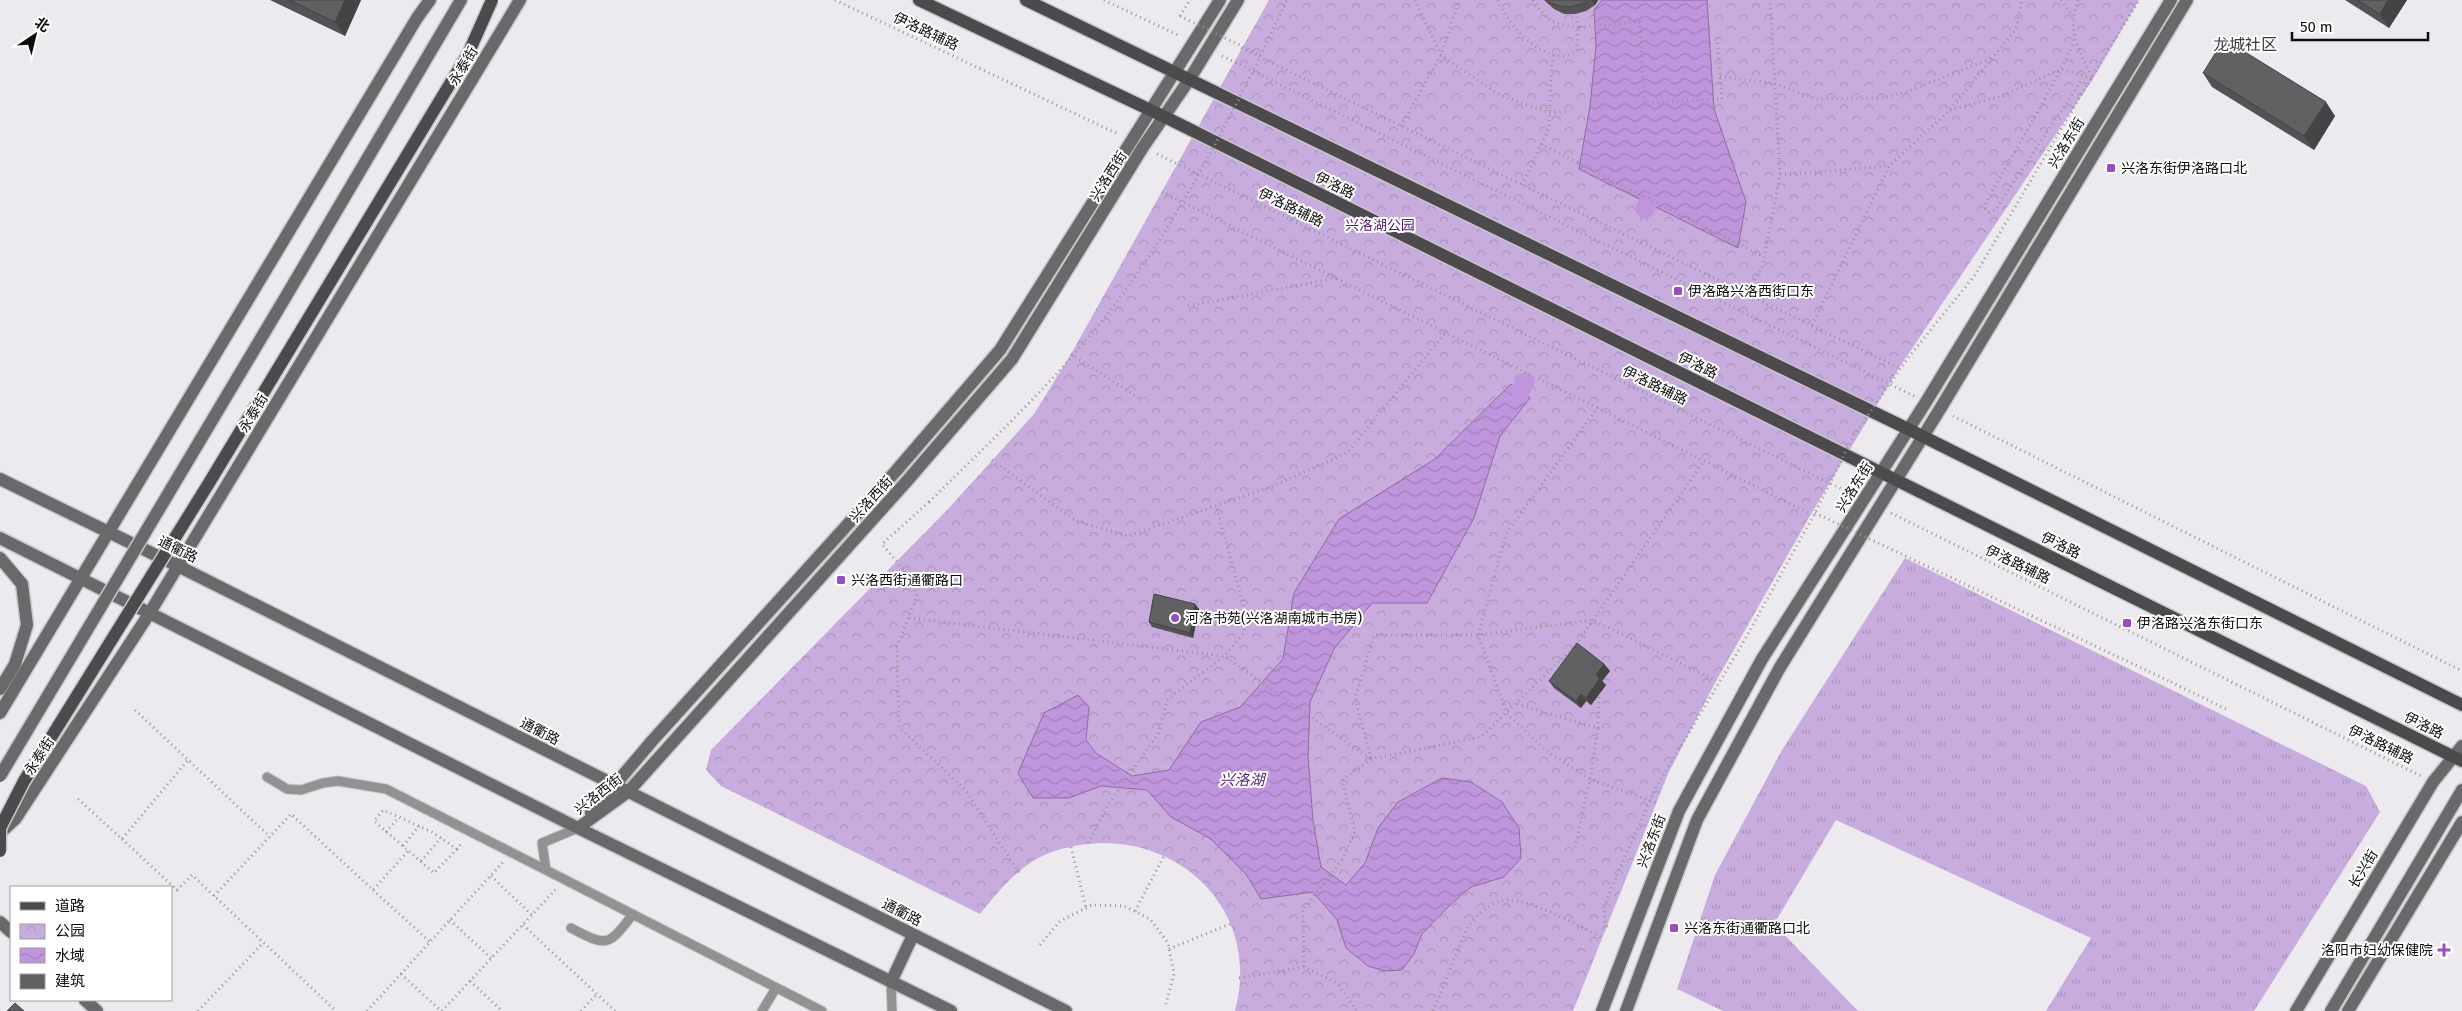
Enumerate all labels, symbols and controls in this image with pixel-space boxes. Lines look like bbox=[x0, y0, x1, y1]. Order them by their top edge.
street label: 伊洛路辅路 bbox=[890, 9, 961, 54]
north arrow bbox=[10, 10, 60, 60]
scale bar bbox=[2292, 10, 2428, 42]
text: 北 bbox=[32, 14, 53, 36]
text: 50 m bbox=[2300, 18, 2333, 36]
district label: 龙城社区 bbox=[2213, 35, 2277, 54]
street label: 永泰街 bbox=[445, 44, 482, 89]
street label: 兴洛东街 bbox=[2045, 115, 2088, 172]
street label: 兴洛西街 bbox=[1086, 148, 1130, 205]
place label: 兴洛东街伊洛路口北 bbox=[2121, 160, 2247, 177]
marker: 兴洛东街伊洛路口北 bbox=[2105, 162, 2117, 174]
street label: 伊洛路 bbox=[1312, 169, 1357, 202]
street label: 伊洛路辅路 bbox=[1256, 184, 1326, 230]
park label: 兴洛湖公园 bbox=[1345, 217, 1415, 234]
place label: 伊洛路兴洛西街口东 bbox=[1688, 283, 1814, 300]
marker: 伊洛路兴洛西街口东 bbox=[1672, 285, 1684, 297]
street label: 伊洛路 bbox=[1675, 349, 1720, 382]
street label: 伊洛路辅路 bbox=[1620, 362, 1690, 408]
street label: 永泰街 bbox=[235, 391, 272, 436]
street label: 兴洛东街 bbox=[1832, 459, 1876, 516]
street label: 兴洛西街 bbox=[846, 473, 896, 526]
street label: 伊洛路 bbox=[2038, 529, 2083, 562]
street label: 通衢路 bbox=[155, 533, 200, 566]
street label: 伊洛路辅路 bbox=[1983, 541, 2053, 587]
place label: 兴洛西街通衢路口 bbox=[851, 572, 963, 589]
marker: 兴洛西街通衢路口 bbox=[835, 574, 847, 586]
place label: 河洛书苑(兴洛湖南城市书房) bbox=[1185, 610, 1362, 627]
marker: 河洛书苑(兴洛湖南城市书房) bbox=[1169, 612, 1181, 624]
place label: 伊洛路兴洛东街口东 bbox=[2137, 615, 2263, 632]
marker: 伊洛路兴洛东街口东 bbox=[2121, 617, 2133, 629]
street label: 伊洛路 bbox=[2401, 709, 2446, 742]
street label: 通衢路 bbox=[517, 714, 562, 749]
street label: 伊洛路辅路 bbox=[2346, 721, 2416, 767]
street label: 永泰街 bbox=[21, 734, 58, 779]
street label: 兴洛西街 bbox=[571, 770, 626, 818]
water label: 兴洛湖 bbox=[1219, 771, 1266, 789]
street label: 兴洛东街 bbox=[1633, 812, 1669, 870]
street label: 长兴街 bbox=[2345, 847, 2382, 892]
legend bbox=[10, 886, 172, 1001]
street label: 通衢路 bbox=[879, 895, 924, 930]
text: 道路 bbox=[55, 897, 85, 915]
place label: 兴洛东街通衢路口北 bbox=[1684, 920, 1810, 937]
text: 公园 bbox=[55, 922, 85, 940]
marker: 兴洛东街通衢路口北 bbox=[1668, 922, 1680, 934]
place label: 洛阳市妇幼保健院 bbox=[2321, 942, 2433, 959]
marker: 洛阳市妇幼保健院 bbox=[2437, 943, 2451, 957]
text: 水域 bbox=[55, 947, 85, 965]
text: 建筑 bbox=[55, 972, 85, 990]

